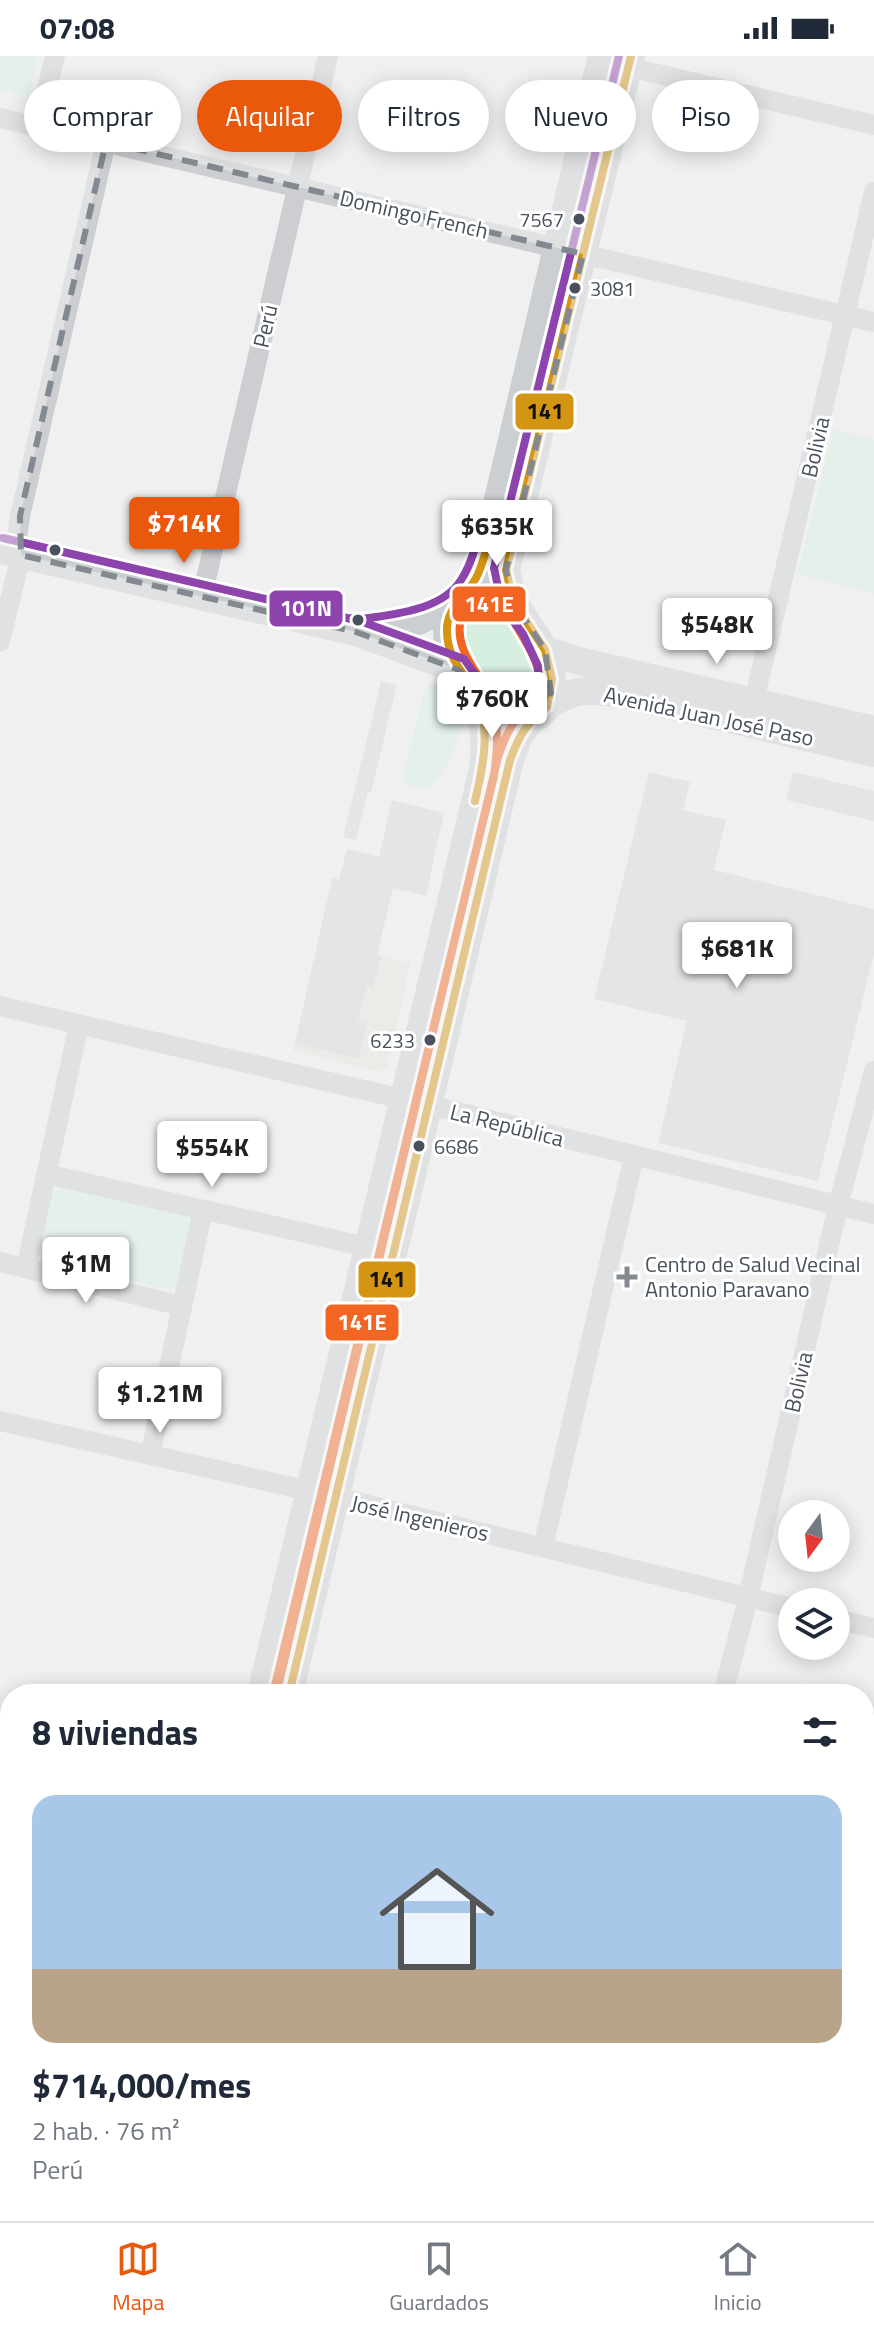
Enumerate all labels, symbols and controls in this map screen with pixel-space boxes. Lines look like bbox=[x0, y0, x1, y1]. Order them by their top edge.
text: 07:08 bbox=[40, 5, 115, 51]
chip: Comprar bbox=[24, 80, 181, 152]
chip: Alquilar bbox=[197, 80, 342, 152]
chip: Filtros bbox=[358, 80, 489, 152]
chip: Nuevo bbox=[505, 80, 636, 152]
chip: Piso bbox=[652, 80, 759, 152]
street label: Domingo French bbox=[336, 180, 492, 248]
place label: 7567 bbox=[519, 204, 564, 235]
marker: 7567 bbox=[571, 211, 587, 227]
place label: 3081 bbox=[590, 273, 635, 304]
marker: 3081 bbox=[567, 280, 583, 296]
street label: Perú bbox=[244, 301, 286, 351]
line badge: 141 bbox=[514, 392, 575, 431]
text: 141 bbox=[527, 394, 563, 428]
street label: Bolivia bbox=[792, 413, 838, 481]
pin: $714K bbox=[128, 497, 240, 565]
pin: $635K bbox=[441, 500, 553, 568]
text: $714K bbox=[147, 503, 221, 542]
text: $635K bbox=[460, 506, 534, 545]
unlabelled marker bbox=[47, 542, 63, 558]
line badge: 141E bbox=[451, 585, 527, 623]
text: 141E bbox=[464, 587, 514, 621]
line badge: 101N bbox=[268, 589, 344, 628]
text: 101N bbox=[280, 591, 332, 625]
pin: $548K bbox=[661, 598, 773, 666]
text: $548K bbox=[680, 604, 754, 643]
unlabelled marker bbox=[350, 612, 366, 628]
pin: $760K bbox=[436, 672, 548, 740]
street label: Avenida Juan José Paso bbox=[601, 677, 817, 755]
text: $760K bbox=[455, 678, 529, 717]
pin: $681K bbox=[681, 922, 793, 990]
text: $681K bbox=[700, 928, 774, 967]
place label: 6233 bbox=[370, 1025, 415, 1056]
marker: 6233 bbox=[422, 1032, 438, 1048]
street label: La República bbox=[446, 1094, 568, 1156]
pin: $554K bbox=[156, 1121, 268, 1189]
text: $554K bbox=[175, 1127, 249, 1166]
place label: 6686 bbox=[434, 1131, 479, 1162]
marker: 6686 bbox=[411, 1138, 427, 1154]
pin: $1M bbox=[47, 1237, 125, 1305]
text: $1M bbox=[60, 1243, 112, 1282]
place label: Centro de Salud Vecinal Antonio Paravano bbox=[645, 1247, 861, 1306]
line badge: 141 bbox=[357, 1260, 417, 1299]
text: 141 bbox=[369, 1262, 405, 1296]
marker: Centro de Salud Vecinal Antonio Paravano bbox=[616, 1266, 638, 1288]
line badge: 141E bbox=[324, 1303, 400, 1342]
text: 141E bbox=[337, 1305, 387, 1339]
street label: Bolivia bbox=[775, 1348, 821, 1416]
pin: $1.21M bbox=[95, 1367, 225, 1435]
text: $1.21M bbox=[116, 1373, 204, 1412]
street label: José Ingenieros bbox=[348, 1486, 492, 1550]
north arrow bbox=[778, 1500, 850, 1572]
map controls bbox=[778, 1500, 850, 1660]
button: layers bbox=[778, 1588, 850, 1660]
text: 8 viviendas bbox=[32, 1706, 198, 1758]
icon: filters bbox=[798, 1710, 842, 1754]
icon: home bbox=[365, 1847, 509, 1991]
text: $714,000/mes bbox=[32, 2059, 251, 2111]
text: 2 hab. · 76 m² bbox=[32, 2111, 180, 2150]
text: Perú bbox=[32, 2150, 83, 2189]
tab: Mapa bbox=[112, 2237, 164, 2319]
tab: Guardados bbox=[389, 2237, 489, 2319]
tab: Inicio bbox=[714, 2237, 762, 2319]

